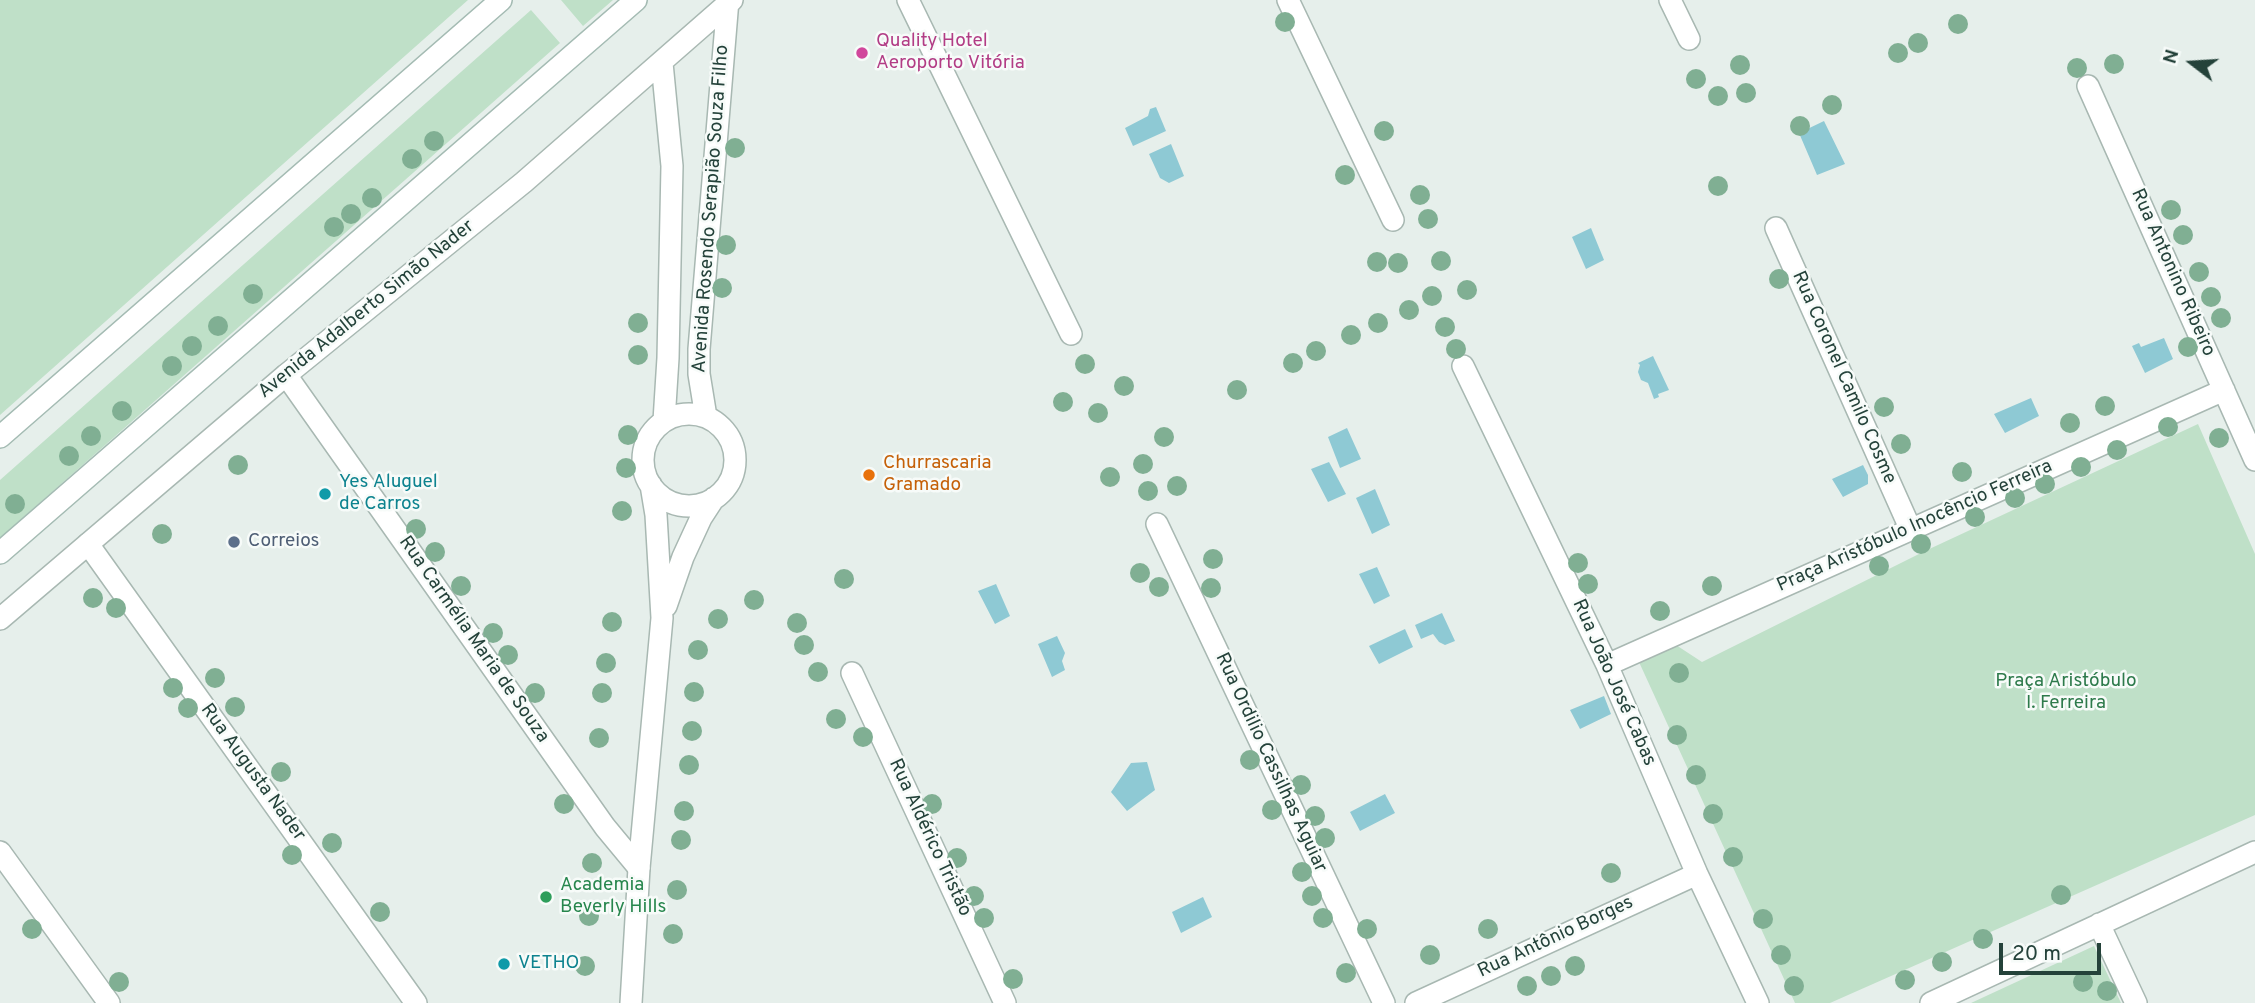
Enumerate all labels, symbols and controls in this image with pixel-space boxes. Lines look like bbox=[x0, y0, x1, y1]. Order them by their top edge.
north arrow bbox=[2157, 28, 2227, 98]
place label: Quality Hotel Aeroporto Vitória bbox=[876, 31, 1025, 75]
street label: Avenida Rosendo Serapião Souza Filho bbox=[689, 44, 735, 374]
marker: Quality Hotel Aeroporto Vitória bbox=[854, 45, 870, 61]
text: N bbox=[2158, 47, 2185, 67]
street label: Rua Antonino Ribeiro bbox=[2125, 186, 2219, 360]
street label: Avenida Adalberto Simão Nader bbox=[254, 216, 480, 404]
street label: Rua Coronel Camilo Cosme bbox=[1786, 268, 1900, 488]
place label: Churrascaria Gramado bbox=[883, 453, 992, 497]
street label: Praça Aristóbulo Inocêncio Ferreira bbox=[1774, 456, 2056, 598]
marker: Churrascaria Gramado bbox=[861, 467, 877, 483]
place label: Yes Aluguel de Carros bbox=[339, 472, 438, 516]
marker: Yes Aluguel de Carros bbox=[317, 486, 333, 502]
place label: Correios bbox=[248, 531, 319, 553]
street label: Rua Carmélia Maria de Souza bbox=[393, 532, 553, 748]
marker: Correios bbox=[226, 534, 242, 550]
street label: Rua João José Cabas bbox=[1566, 596, 1660, 770]
street label: Rua Ordilio Cassilhas Aguiar bbox=[1209, 650, 1331, 876]
park label: Praça Aristóbulo I. Ferreira bbox=[1995, 671, 2137, 715]
street label: Rua Augusta Nader bbox=[195, 700, 309, 846]
street label: Rua Aldérico Tristão bbox=[883, 756, 975, 920]
place label: Academia Beverly Hills bbox=[560, 875, 666, 919]
marker: Academia Beverly Hills bbox=[538, 889, 554, 905]
street label: Rua Antônio Borges bbox=[1475, 892, 1637, 984]
scale bar bbox=[2003, 930, 2104, 974]
text: 20 m bbox=[2012, 941, 2061, 968]
place label: VETHO bbox=[518, 953, 579, 975]
marker: VETHO bbox=[496, 956, 512, 972]

